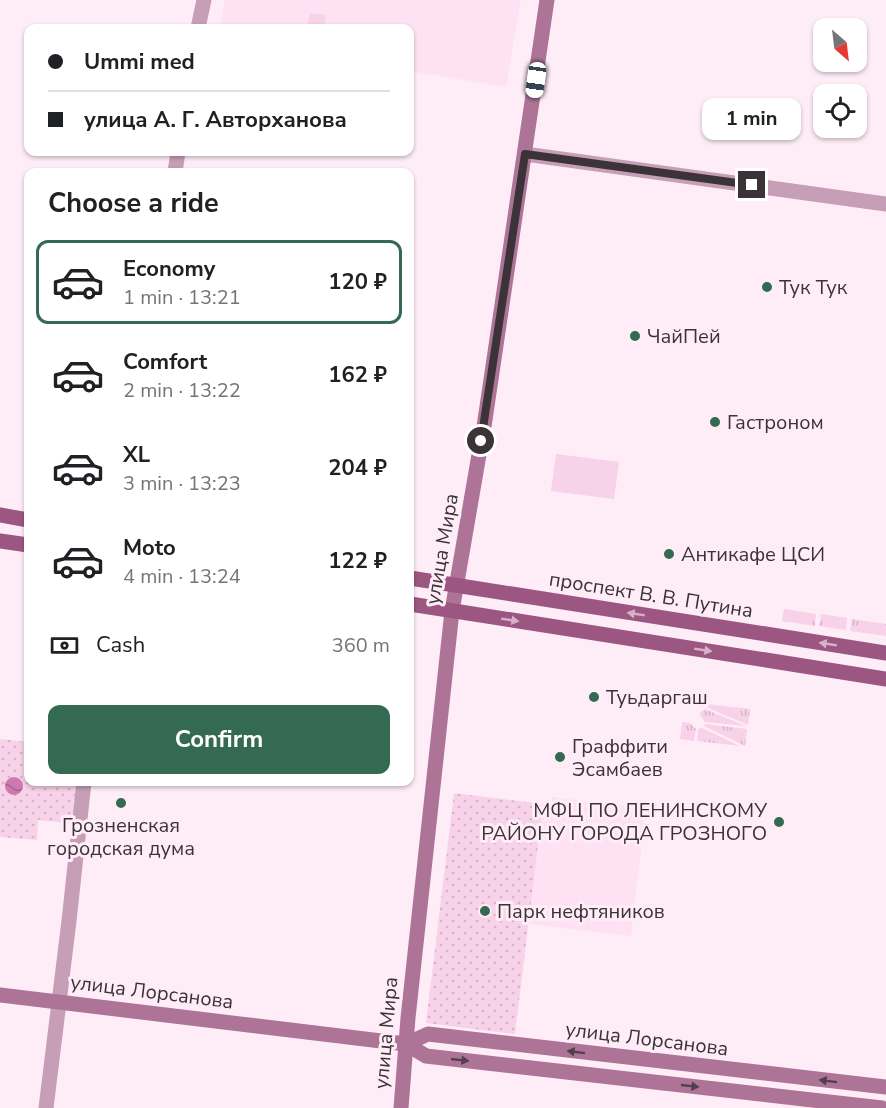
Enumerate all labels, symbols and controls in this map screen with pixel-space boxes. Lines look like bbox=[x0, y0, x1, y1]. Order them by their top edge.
north arrow bbox=[813, 18, 867, 72]
map controls bbox=[813, 18, 867, 138]
text: Ummi med bbox=[84, 47, 195, 77]
car bbox=[525, 61, 547, 99]
button: locate bbox=[813, 84, 867, 138]
callout: 1 min bbox=[702, 98, 801, 140]
text: улица А. Г. Авторханова bbox=[84, 105, 347, 135]
text: 1 min bbox=[726, 105, 777, 132]
route end bbox=[738, 171, 765, 198]
text: Choose a ride bbox=[48, 185, 219, 222]
text: Economy bbox=[123, 254, 215, 284]
icon: car bbox=[51, 255, 105, 309]
text: 120 ₽ bbox=[328, 267, 387, 297]
place label: Тук Тук bbox=[779, 274, 848, 301]
marker: Тук Тук bbox=[760, 280, 774, 294]
text: 1 min · 13:21 bbox=[123, 284, 241, 311]
place label: ЧайПей bbox=[647, 323, 721, 350]
marker: ЧайПей bbox=[628, 329, 642, 343]
text: Comfort bbox=[123, 347, 207, 377]
icon: car bbox=[51, 348, 105, 402]
text: 162 ₽ bbox=[328, 360, 387, 390]
text: 2 min · 13:22 bbox=[123, 377, 241, 404]
place label: Гастроном bbox=[727, 409, 824, 436]
marker: Гастроном bbox=[708, 415, 722, 429]
route start bbox=[467, 427, 494, 454]
text: XL bbox=[123, 440, 150, 470]
icon: car bbox=[51, 441, 105, 495]
text: 204 ₽ bbox=[328, 453, 387, 483]
text: 3 min · 13:23 bbox=[123, 470, 241, 497]
street label: улица Мира bbox=[419, 491, 465, 607]
text: Moto bbox=[123, 533, 176, 563]
icon: car bbox=[51, 534, 105, 588]
place label: Антикафе ЦСИ bbox=[681, 541, 825, 568]
text: 122 ₽ bbox=[328, 546, 387, 576]
marker: Антикафе ЦСИ bbox=[662, 547, 676, 561]
text: 4 min · 13:24 bbox=[123, 563, 241, 590]
street label: проспект В. В. Путина bbox=[547, 566, 755, 624]
one-way arrow bbox=[626, 609, 645, 618]
one-way arrow bbox=[501, 616, 520, 625]
icon: cash bbox=[48, 629, 81, 662]
text: Cash bbox=[96, 630, 145, 660]
text: 360 m bbox=[332, 632, 390, 659]
one-way arrow bbox=[819, 640, 838, 649]
one-way arrow bbox=[693, 646, 712, 655]
place label: Туьдаргаш bbox=[606, 684, 708, 711]
marker: Туьдаргаш bbox=[587, 690, 601, 704]
button: Confirm bbox=[48, 705, 390, 774]
place label: Граффити Эсамбаев bbox=[572, 733, 668, 783]
marker: Граффити Эсамбаев bbox=[553, 750, 567, 764]
marker: Грозненская городская дума bbox=[114, 796, 128, 810]
place label: МФЦ ПО ЛЕНИНСКОМУ РАЙОНУ ГОРОДА ГРОЗНОГО bbox=[481, 797, 767, 847]
place label: Грозненская городская дума bbox=[47, 812, 195, 862]
marker: МФЦ ПО ЛЕНИНСКОМУ РАЙОНУ ГОРОДА ГРОЗНОГО bbox=[772, 815, 786, 829]
place label: Парк нефтяников bbox=[497, 898, 665, 925]
marker: Парк нефтяников bbox=[478, 904, 492, 918]
street label: улица Лорсанова bbox=[69, 969, 235, 1015]
street label: улица Мира bbox=[368, 976, 404, 1090]
street label: улица Лорсанова bbox=[564, 1016, 730, 1062]
one-way arrow bbox=[567, 1047, 586, 1056]
one-way arrow bbox=[451, 1055, 470, 1065]
one-way arrow bbox=[818, 1076, 837, 1085]
one-way arrow bbox=[681, 1081, 700, 1090]

